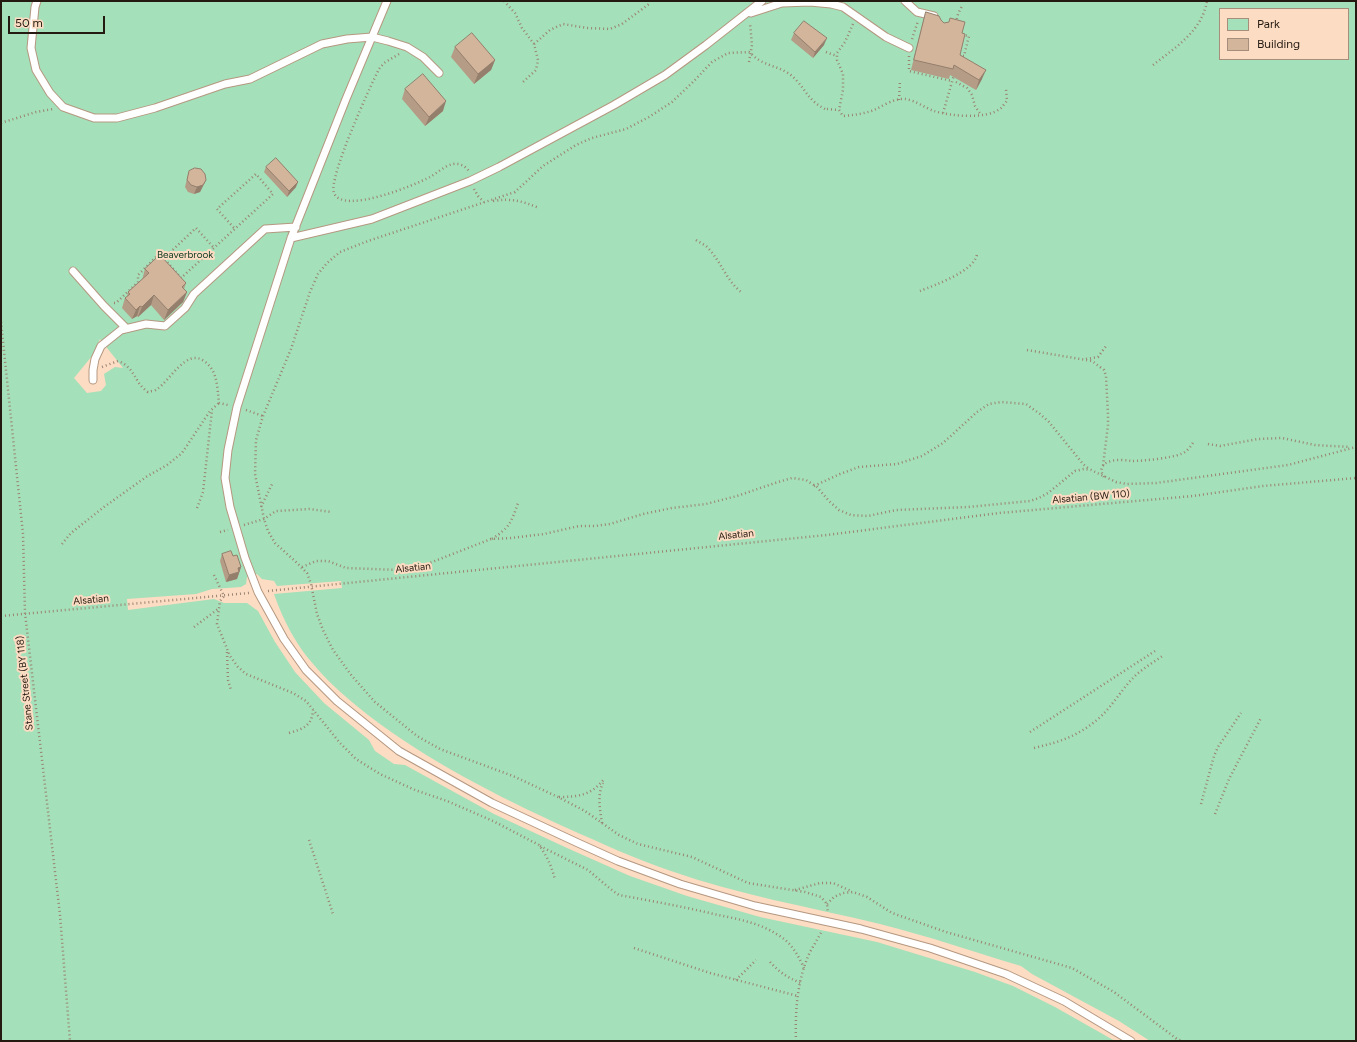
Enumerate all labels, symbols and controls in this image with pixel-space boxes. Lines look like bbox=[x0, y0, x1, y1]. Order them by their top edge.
scale bar bbox=[10, 8, 107, 34]
legend bbox=[1219, 8, 1349, 60]
text: 50 m bbox=[15, 16, 43, 30]
text: Park bbox=[1257, 17, 1280, 31]
text: Building bbox=[1257, 37, 1300, 51]
park label: Beaverbrook bbox=[157, 249, 213, 261]
street label: Alsatian (BW 110) bbox=[1052, 488, 1130, 506]
street label: Alsatian bbox=[718, 527, 754, 543]
street label: Alsatian bbox=[395, 560, 431, 576]
street label: Alsatian bbox=[73, 592, 109, 608]
street label: Stane Street (BY 118) bbox=[14, 635, 36, 731]

